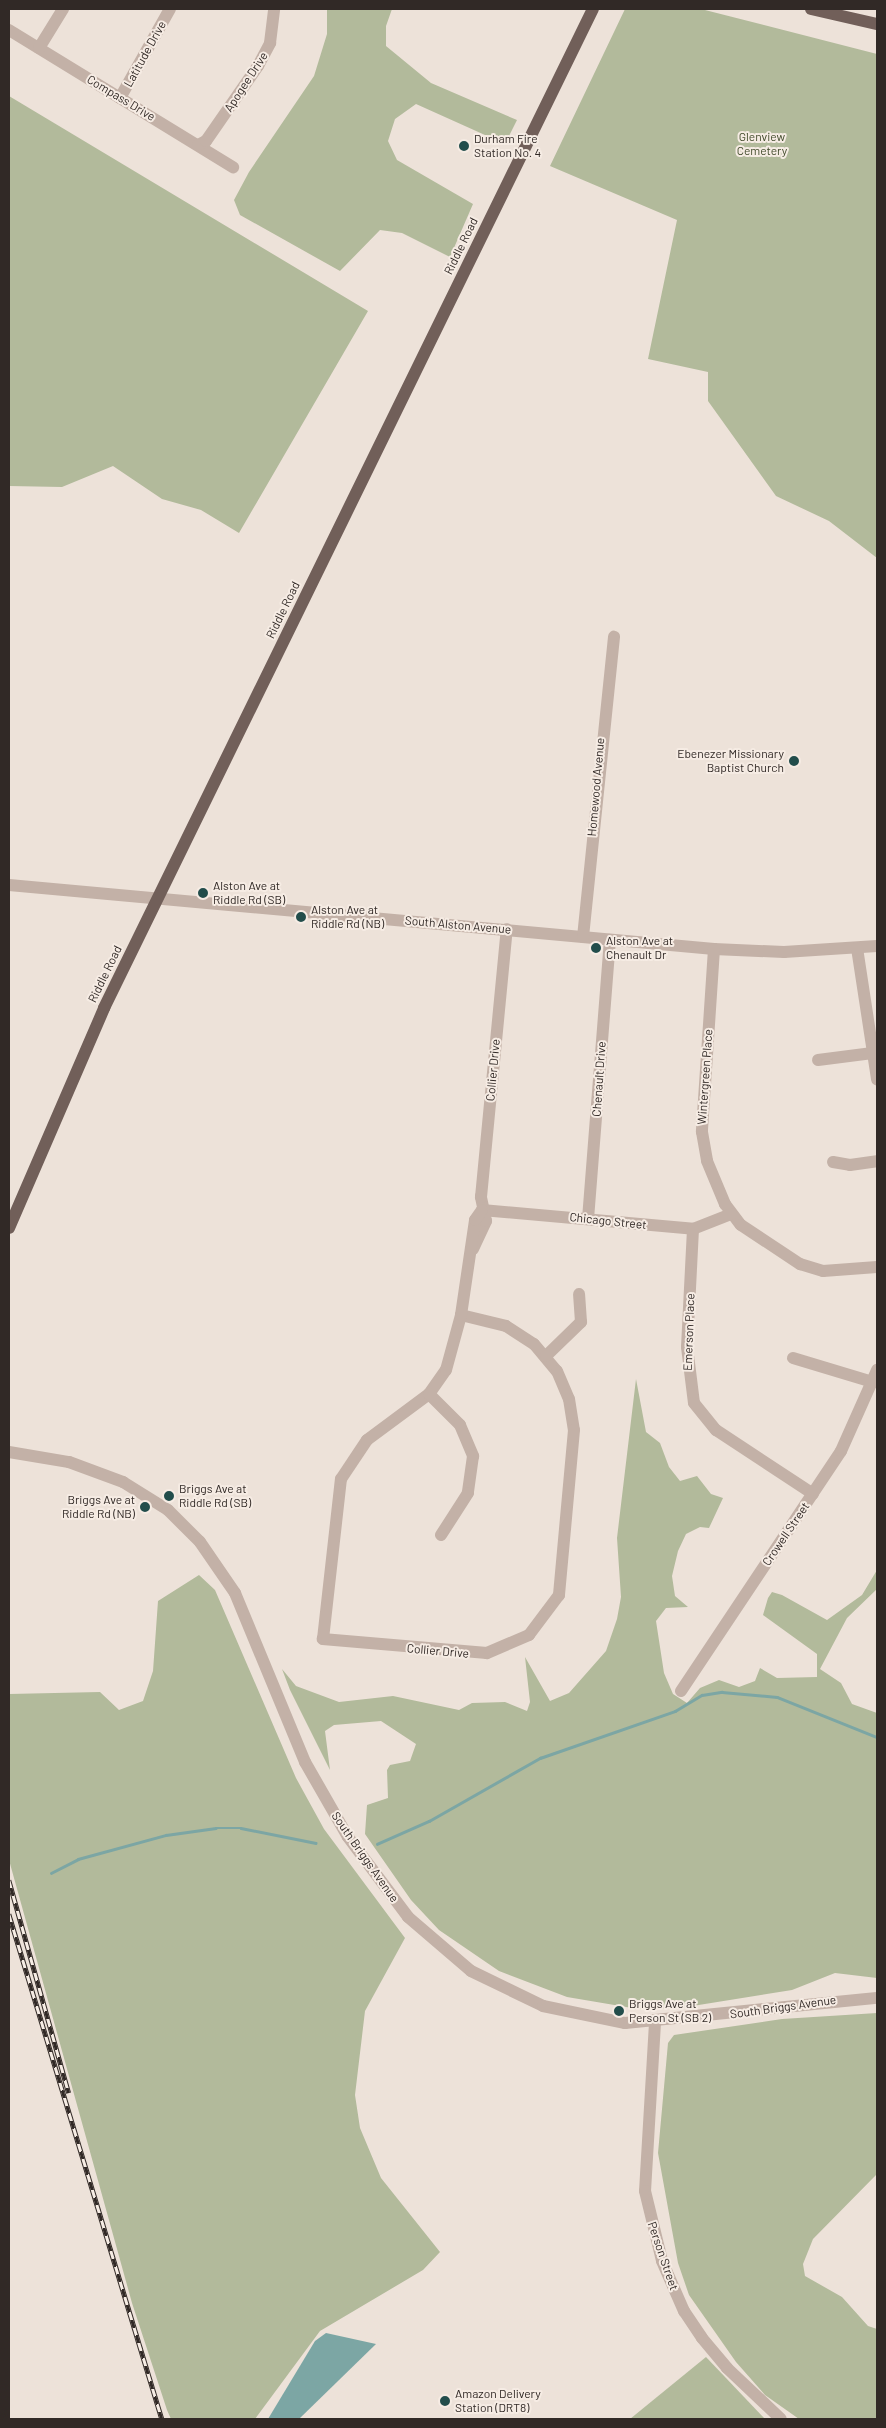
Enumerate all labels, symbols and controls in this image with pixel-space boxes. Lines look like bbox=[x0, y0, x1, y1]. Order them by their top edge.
street label: Latitude Drive bbox=[121, 18, 169, 90]
street label: Apogee Drive bbox=[221, 49, 271, 115]
street label: Compass Drive bbox=[84, 72, 158, 124]
park label: Glenview Cemetery bbox=[737, 130, 787, 158]
place label: Durham Fire Station No. 4 bbox=[474, 132, 541, 160]
marker: Durham Fire Station No. 4 bbox=[458, 140, 470, 152]
street label: Riddle Road bbox=[441, 215, 481, 277]
street label: Riddle Road bbox=[263, 579, 303, 641]
street label: Homewood Avenue bbox=[585, 737, 607, 837]
place label: Ebenezer Missionary Baptist Church bbox=[677, 747, 784, 775]
marker: Ebenezer Missionary Baptist Church bbox=[788, 755, 800, 767]
place label: Alston Ave at Riddle Rd (SB) bbox=[213, 879, 285, 907]
marker: Alston Ave at Riddle Rd (SB) bbox=[197, 887, 209, 899]
place label: Alston Ave at Riddle Rd (NB) bbox=[311, 903, 384, 931]
marker: Alston Ave at Riddle Rd (NB) bbox=[295, 911, 307, 923]
street label: South Alston Avenue bbox=[404, 913, 512, 937]
place label: Alston Ave at Chenault Dr bbox=[606, 934, 673, 962]
marker: Alston Ave at Chenault Dr bbox=[590, 942, 602, 954]
street label: Riddle Road bbox=[85, 943, 125, 1005]
street label: Wintergreen Place bbox=[694, 1029, 716, 1125]
street label: Collier Drive bbox=[483, 1038, 503, 1102]
street label: Chenault Drive bbox=[589, 1041, 609, 1117]
street label: Chicago Street bbox=[569, 1210, 647, 1232]
street label: Emerson Place bbox=[680, 1293, 698, 1371]
place label: Briggs Ave at Riddle Rd (SB) bbox=[179, 1482, 251, 1510]
marker: Briggs Ave at Riddle Rd (SB) bbox=[163, 1490, 175, 1502]
place label: Briggs Ave at Riddle Rd (NB) bbox=[62, 1493, 135, 1521]
street label: Crowell Street bbox=[760, 1500, 812, 1568]
marker: Briggs Ave at Riddle Rd (NB) bbox=[139, 1501, 151, 1513]
street label: Collier Drive bbox=[406, 1641, 470, 1661]
street label: South Briggs Avenue bbox=[328, 1809, 402, 1905]
street label: South Briggs Avenue bbox=[729, 1992, 837, 2022]
place label: Briggs Ave at Person St (SB 2) bbox=[629, 1997, 711, 2025]
marker: Briggs Ave at Person St (SB 2) bbox=[613, 2005, 625, 2017]
street label: Person Street bbox=[645, 2220, 681, 2292]
place label: Amazon Delivery Station (DRT8) bbox=[455, 2387, 541, 2415]
marker: Amazon Delivery Station (DRT8) bbox=[439, 2395, 451, 2407]

